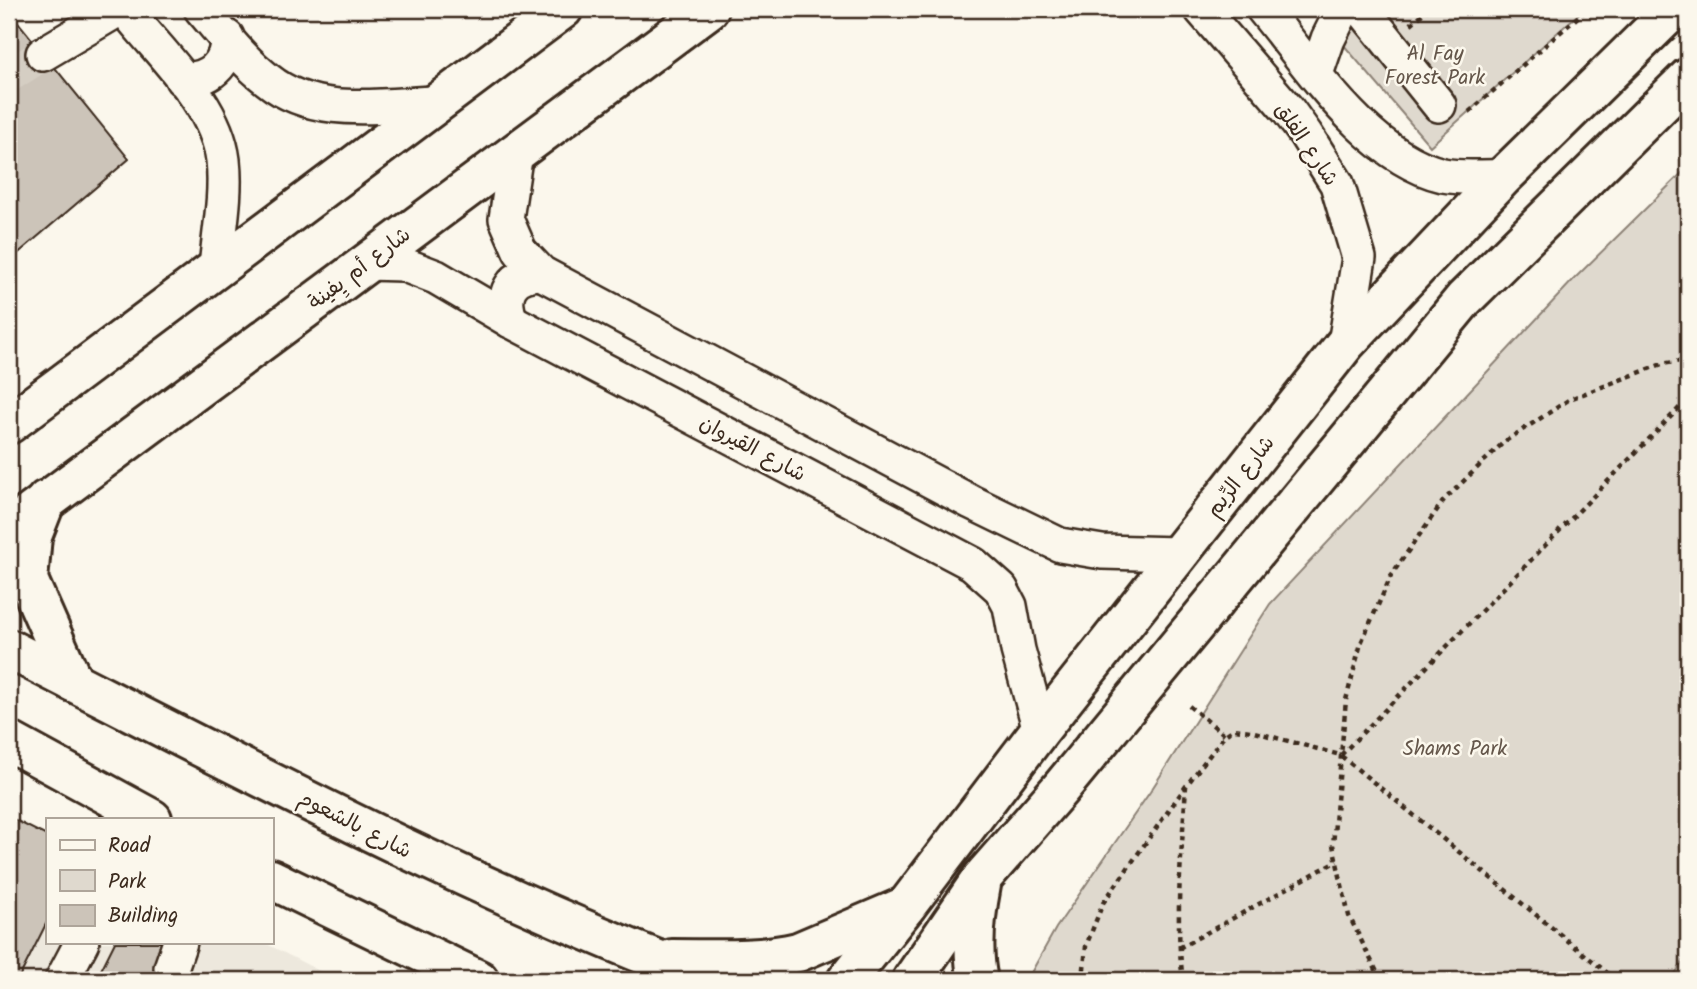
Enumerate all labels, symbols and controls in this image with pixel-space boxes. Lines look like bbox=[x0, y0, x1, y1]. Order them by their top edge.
park label: Al Fay Forest Park bbox=[1385, 38, 1485, 95]
street label: شارع الفلق bbox=[1265, 96, 1346, 193]
street label: شارع أم يِفينة bbox=[301, 219, 418, 319]
street label: شارع القيروان bbox=[693, 407, 812, 491]
street label: شارع الرِّيم bbox=[1199, 429, 1284, 525]
park label: Shams Park bbox=[1403, 733, 1507, 766]
street label: شارع بالشعوم bbox=[292, 783, 417, 868]
legend bbox=[46, 818, 273, 944]
text: Road bbox=[108, 830, 151, 863]
text: Park bbox=[108, 866, 146, 899]
text: Building bbox=[108, 900, 178, 933]

